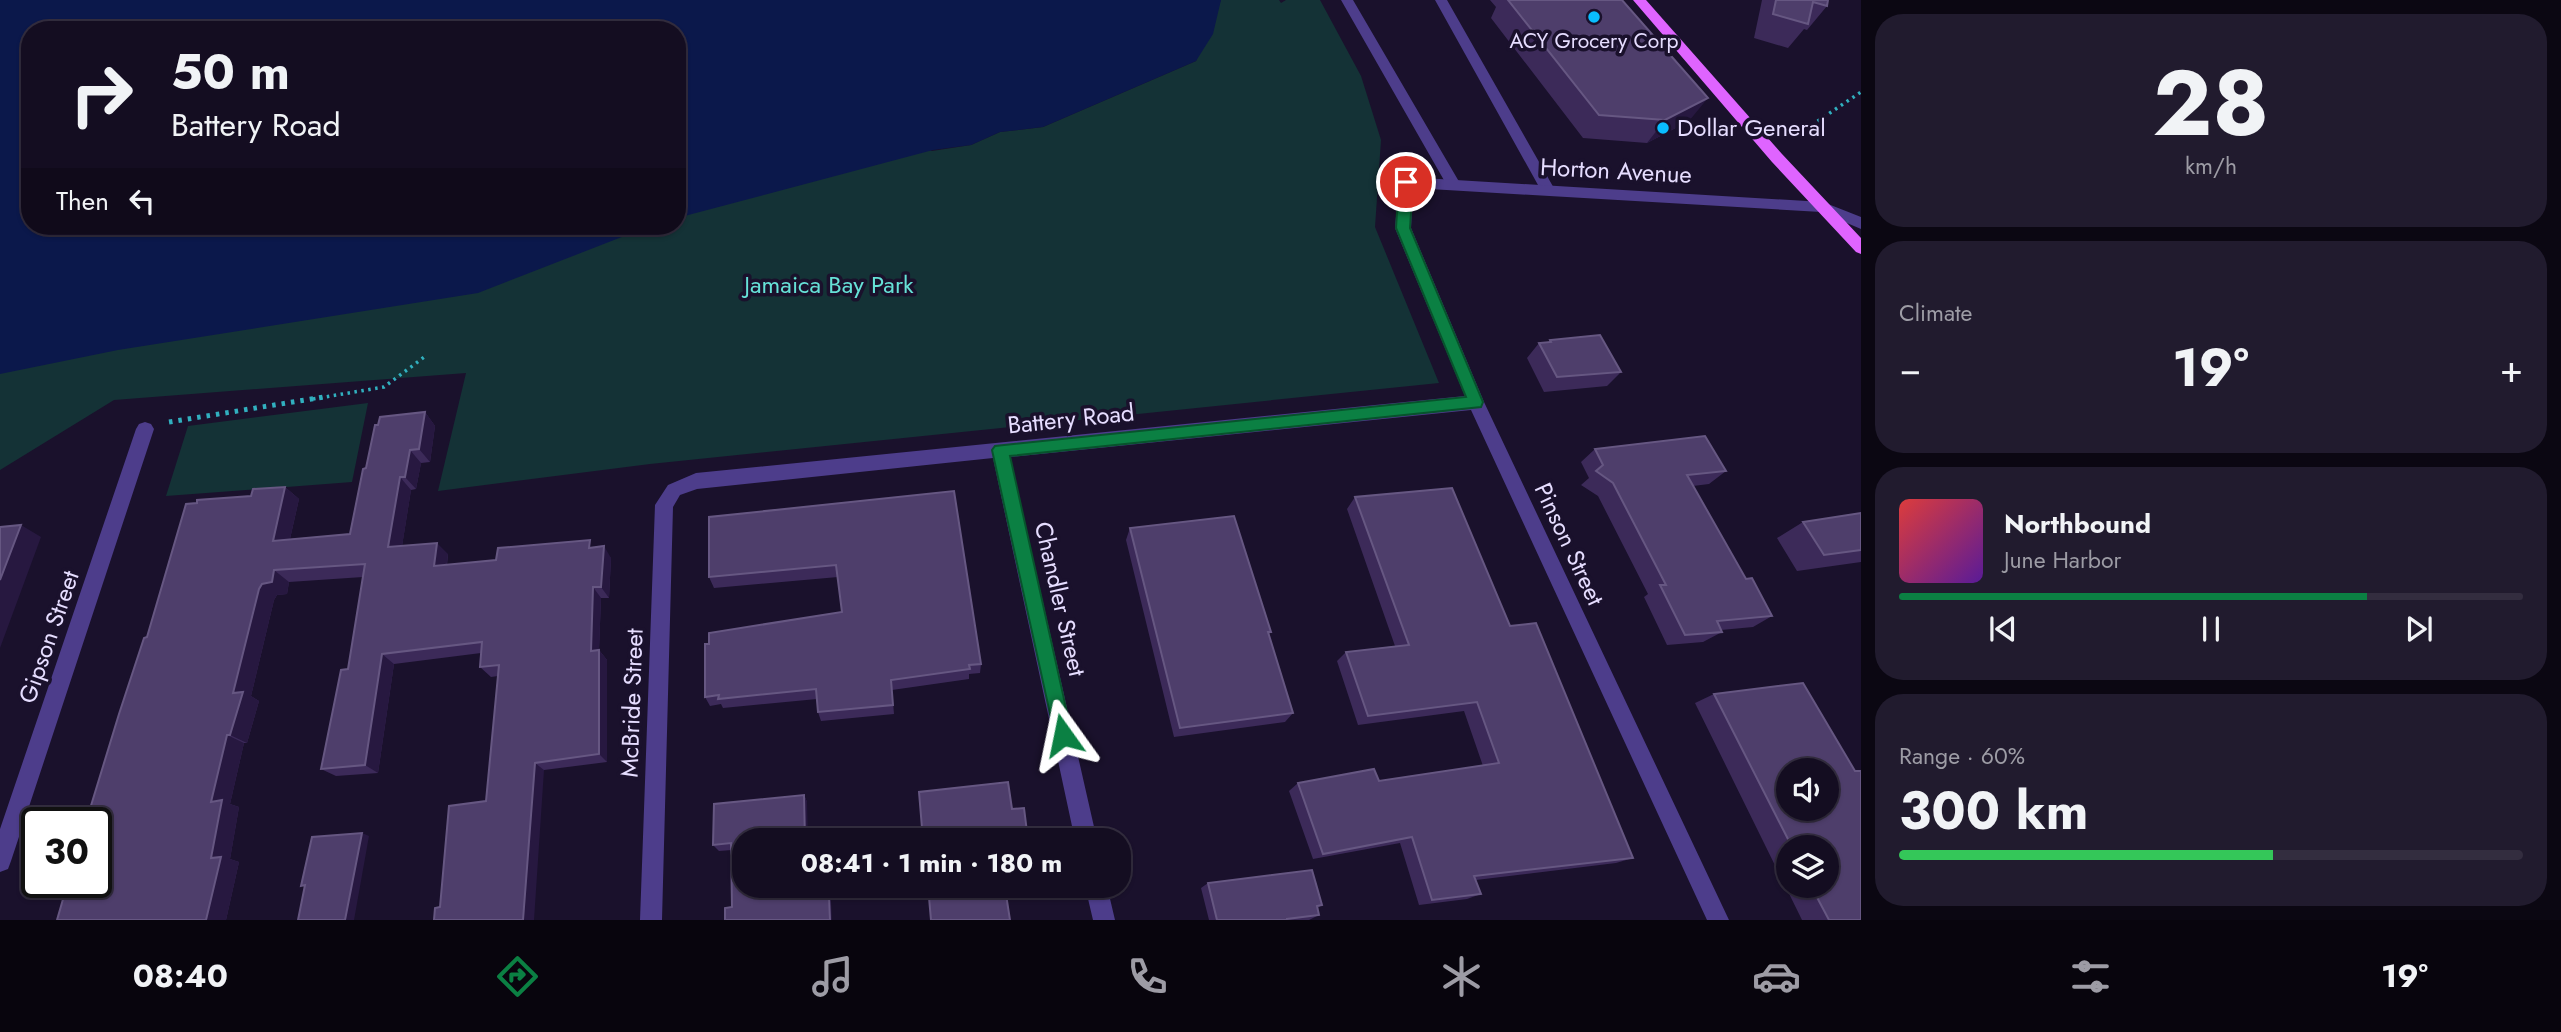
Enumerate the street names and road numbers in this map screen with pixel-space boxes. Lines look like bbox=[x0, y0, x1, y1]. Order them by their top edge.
street label: Horton Avenue bbox=[1539, 149, 1693, 192]
street label: Battery Road bbox=[1006, 394, 1136, 443]
street label: Pinson Street bbox=[1526, 477, 1613, 611]
street label: Chandler Street bbox=[1026, 518, 1095, 680]
street label: Gipson Street bbox=[9, 566, 88, 708]
street label: McBride Street bbox=[611, 628, 652, 778]

